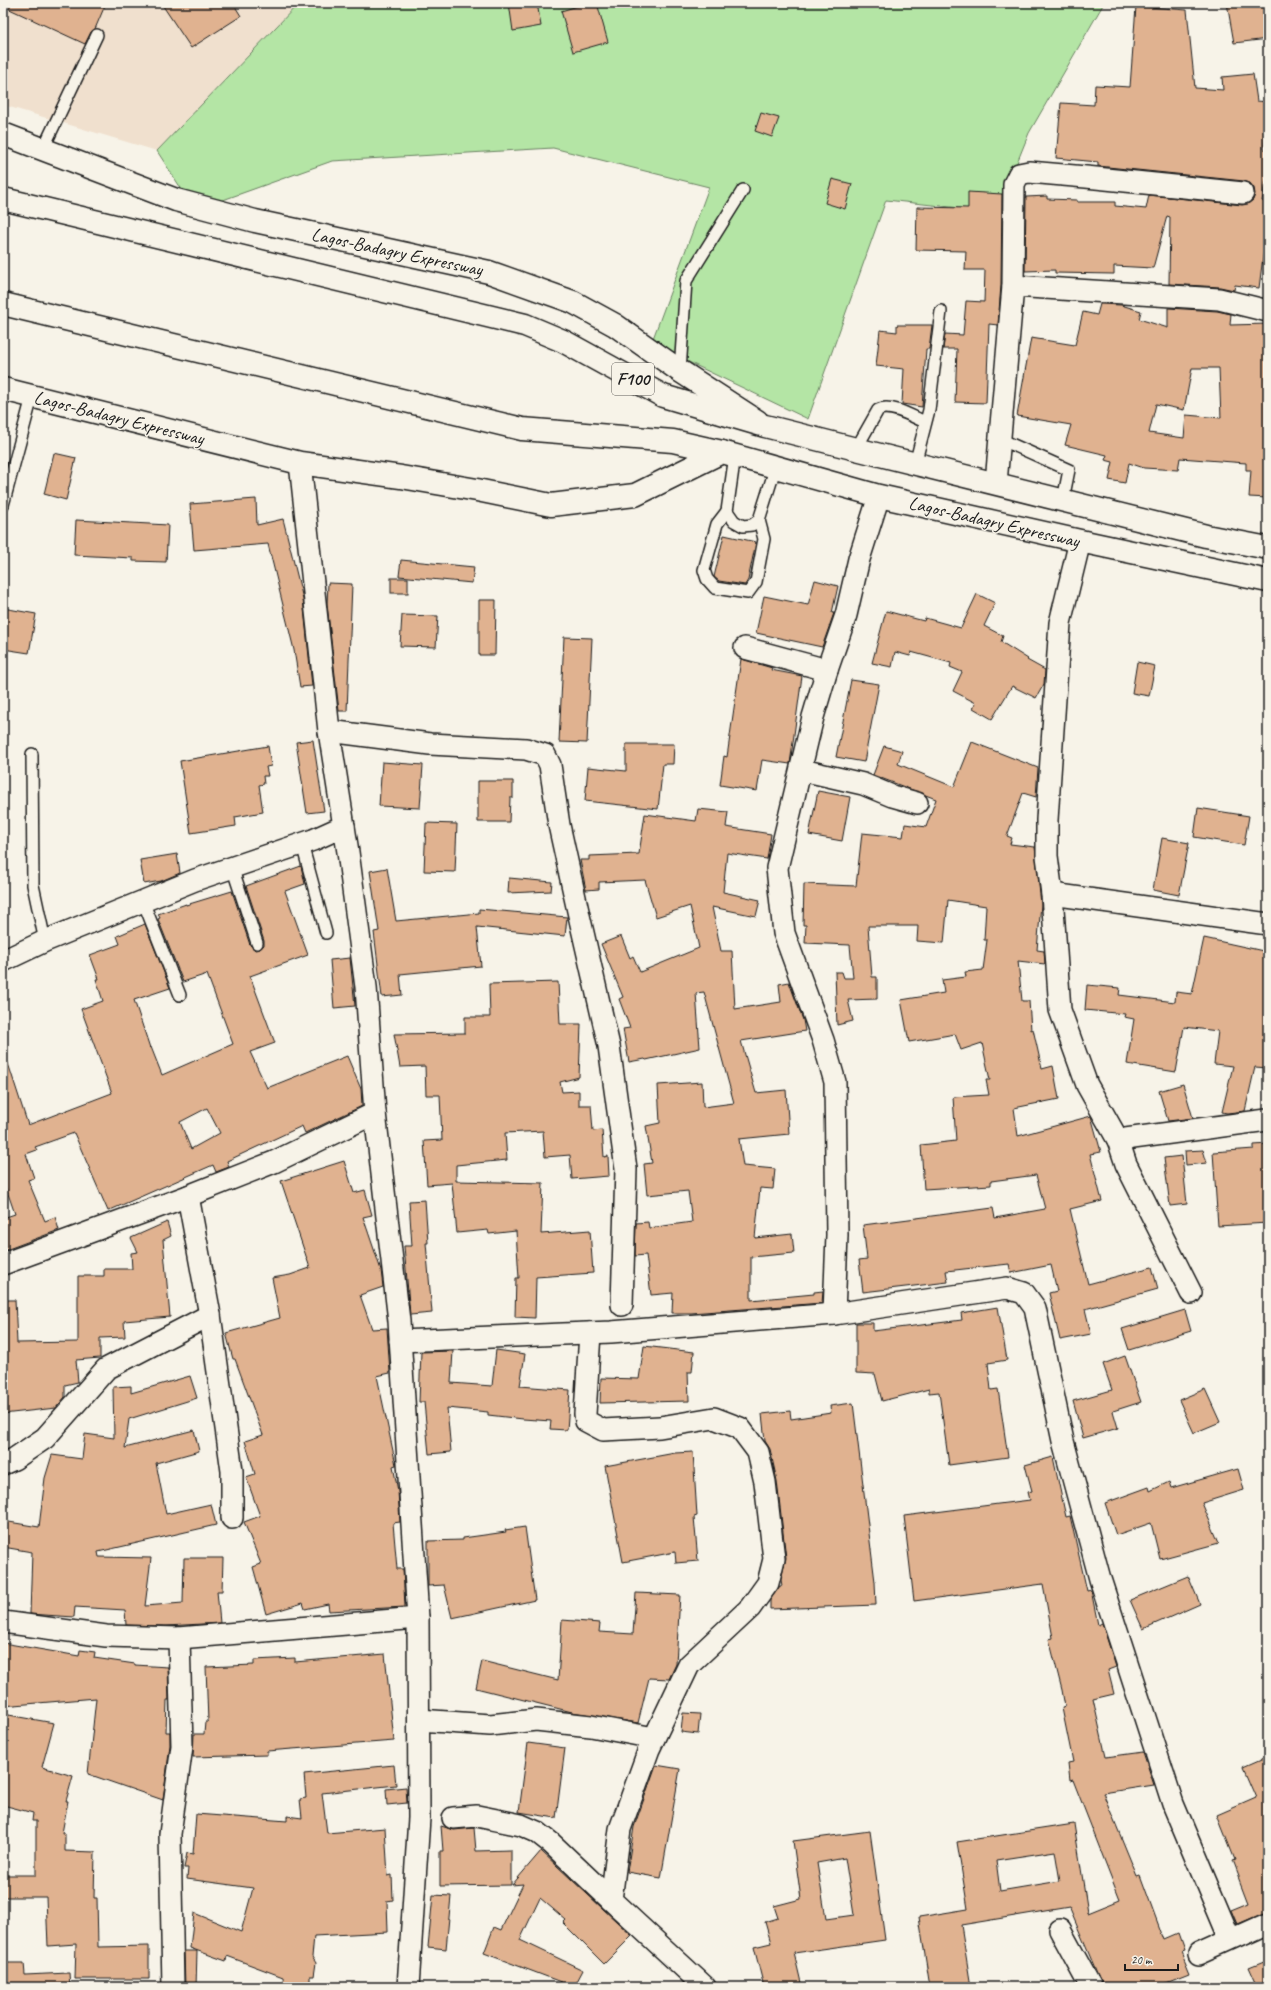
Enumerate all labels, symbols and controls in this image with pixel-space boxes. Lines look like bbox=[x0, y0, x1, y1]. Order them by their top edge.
street label: Lagos-Badagry Expressway bbox=[309, 222, 486, 282]
road number: F100 bbox=[612, 363, 654, 395]
street label: Lagos-Badagry Expressway bbox=[32, 385, 208, 451]
street label: Lagos-Badagry Expressway bbox=[906, 491, 1083, 554]
scale bar bbox=[1125, 1946, 1178, 1972]
text: 20 m bbox=[1131, 1952, 1153, 1968]

